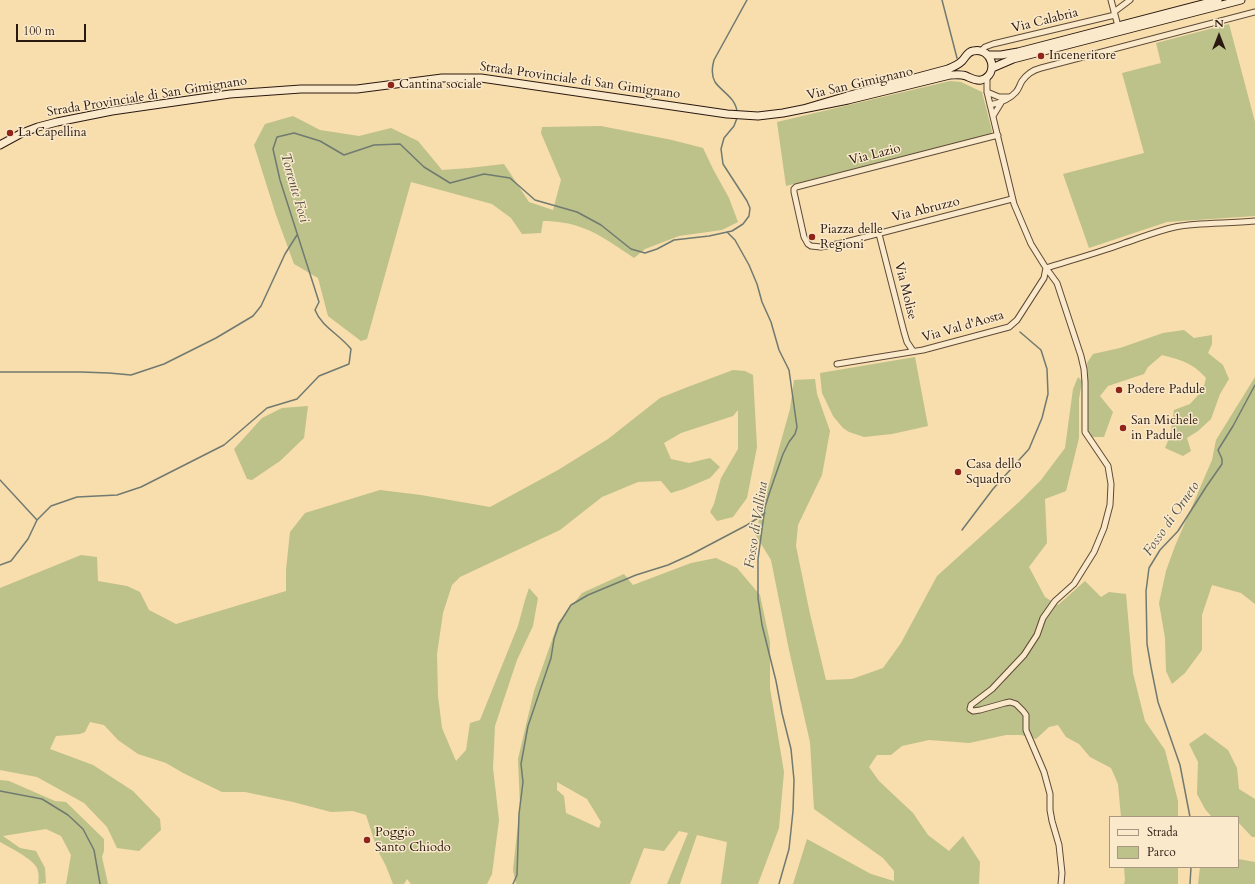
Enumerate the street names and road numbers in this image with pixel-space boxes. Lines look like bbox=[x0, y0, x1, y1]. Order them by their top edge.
street label: Via Calabria bbox=[1010, 5, 1080, 37]
street label: Strada Provinciale di San Gimignano bbox=[479, 59, 681, 103]
street label: Via San Gimignano bbox=[805, 64, 915, 104]
street label: Strada Provinciale di San Gimignano bbox=[46, 73, 248, 121]
street label: Via Lazio bbox=[848, 141, 902, 169]
street label: Via Abruzzo bbox=[891, 194, 961, 226]
street label: Via Molise bbox=[890, 261, 920, 321]
street label: Via Val d'Aosta bbox=[920, 308, 1006, 346]

